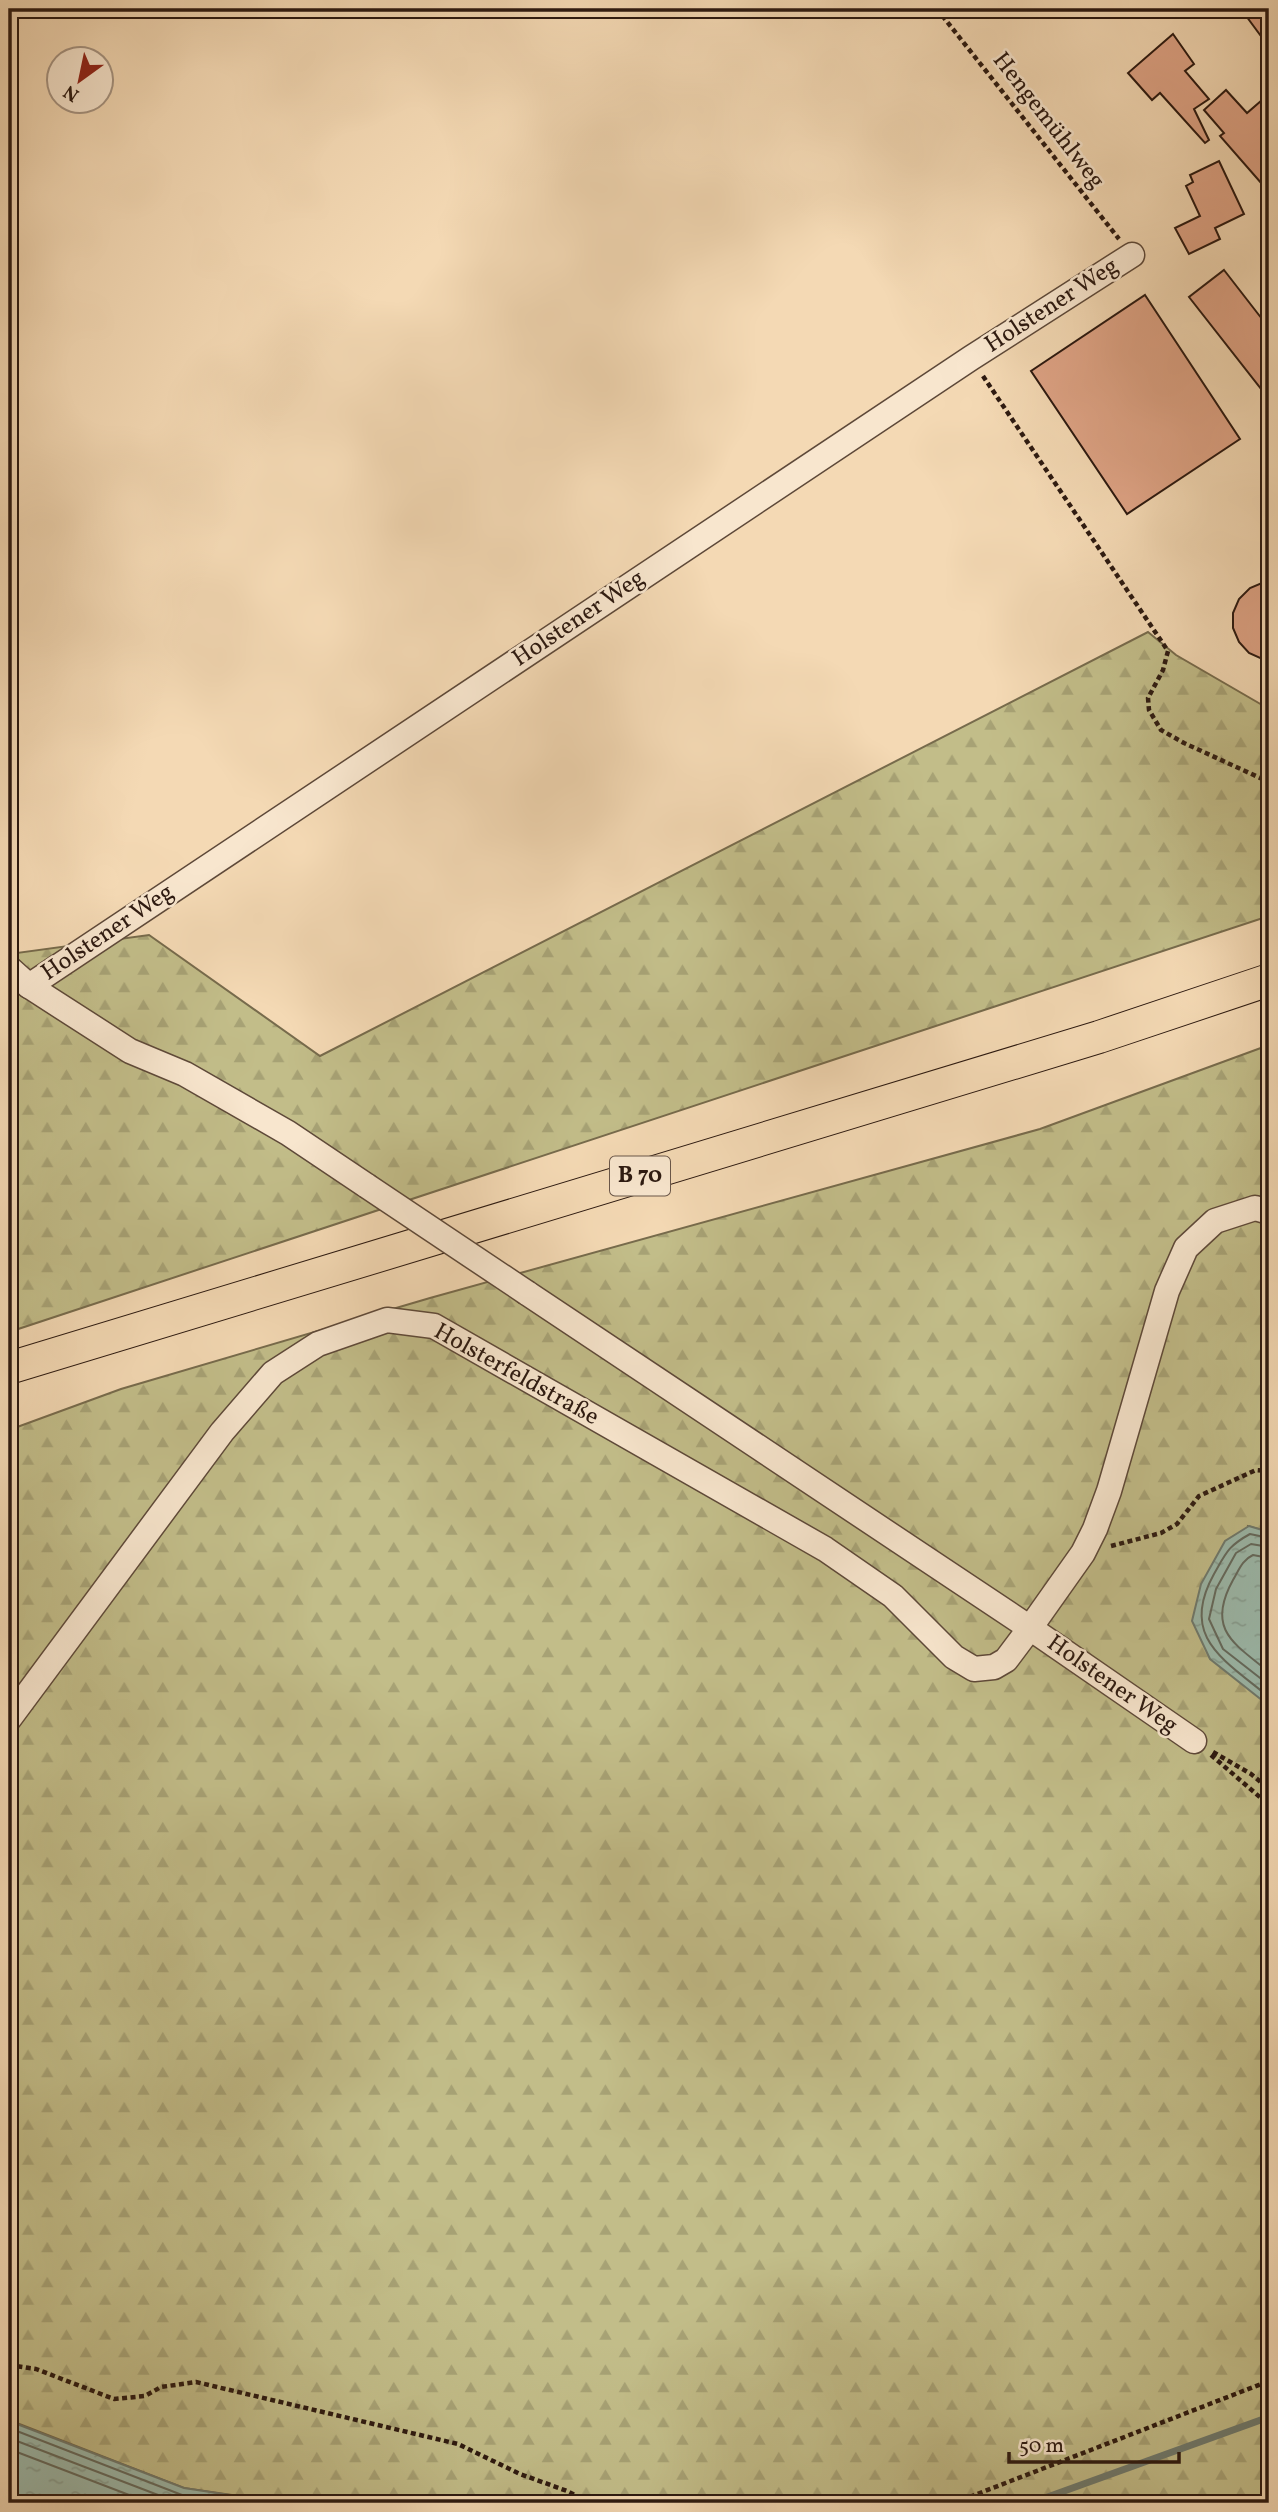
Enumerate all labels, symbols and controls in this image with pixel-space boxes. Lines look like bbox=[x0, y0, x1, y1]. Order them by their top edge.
street label: Hengemühlweg bbox=[984, 45, 1112, 197]
north arrow bbox=[46, 46, 116, 116]
text: N bbox=[59, 78, 85, 107]
street label: Holstener Weg bbox=[978, 250, 1126, 362]
street label: Holstener Weg bbox=[506, 562, 652, 676]
street label: Holstener Weg bbox=[35, 876, 181, 990]
road number: B 70 bbox=[610, 1156, 670, 1196]
street label: Holsterfeldstraße bbox=[427, 1315, 605, 1435]
street label: Holstener Weg bbox=[1039, 1627, 1185, 1743]
scale bar bbox=[1009, 2421, 1178, 2465]
text: 50 m bbox=[1019, 2432, 1064, 2461]

